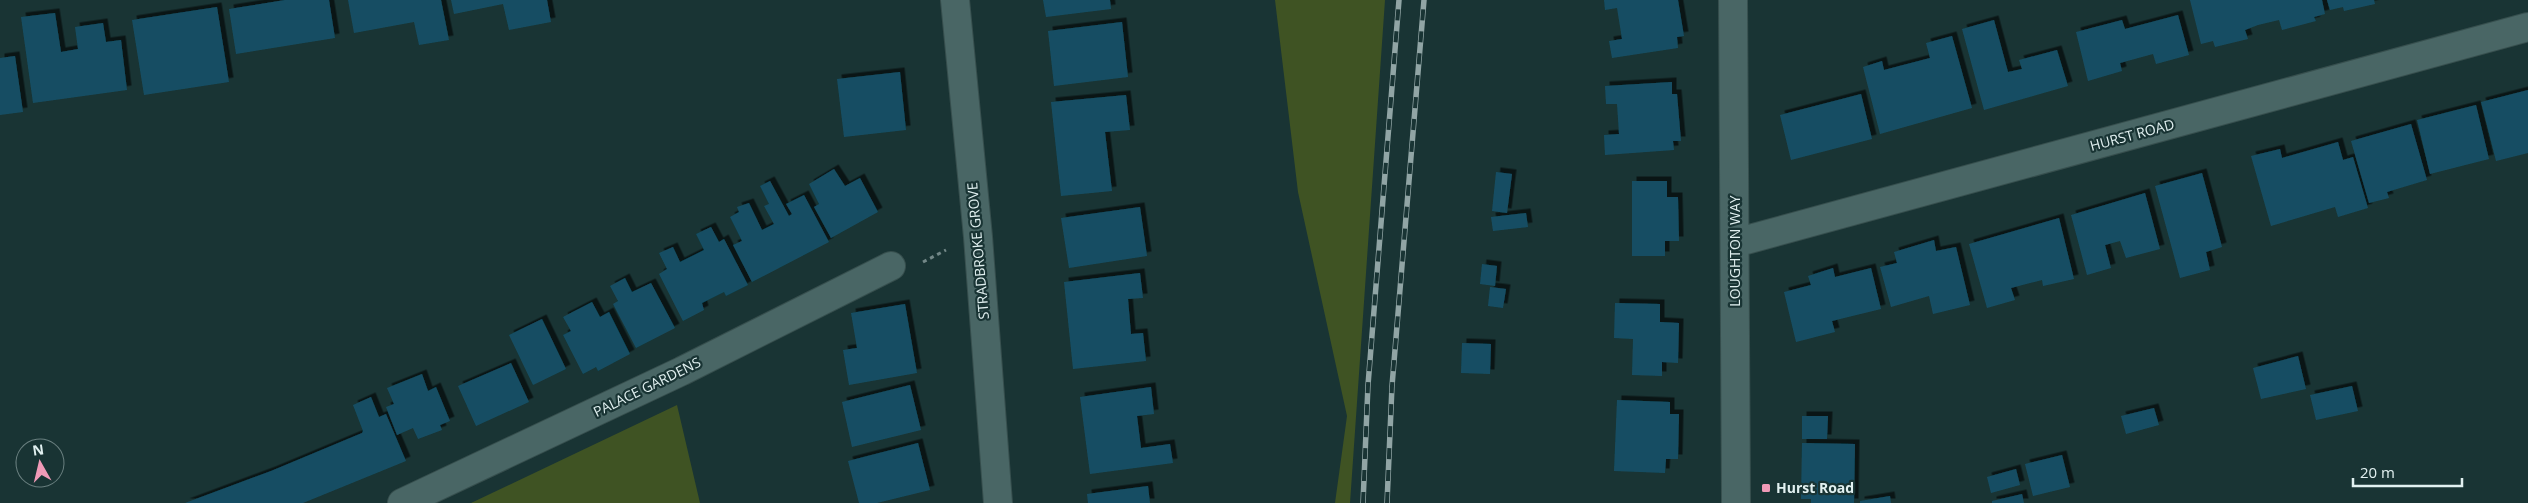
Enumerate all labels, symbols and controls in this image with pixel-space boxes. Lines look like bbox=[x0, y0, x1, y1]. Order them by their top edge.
street label: HURST ROAD bbox=[2088, 114, 2176, 155]
street label: STRADBROKE GROVE bbox=[962, 182, 993, 320]
street label: LOUGHTON WAY bbox=[1725, 195, 1744, 307]
street label: PALACE GARDENS bbox=[590, 352, 704, 421]
north arrow bbox=[15, 438, 65, 488]
text: N bbox=[31, 439, 45, 460]
scale bar bbox=[2353, 456, 2462, 488]
text: 20 m bbox=[2360, 462, 2395, 482]
place label: Hurst Road bbox=[1776, 478, 1854, 497]
marker: Hurst Road bbox=[1760, 482, 1772, 494]

